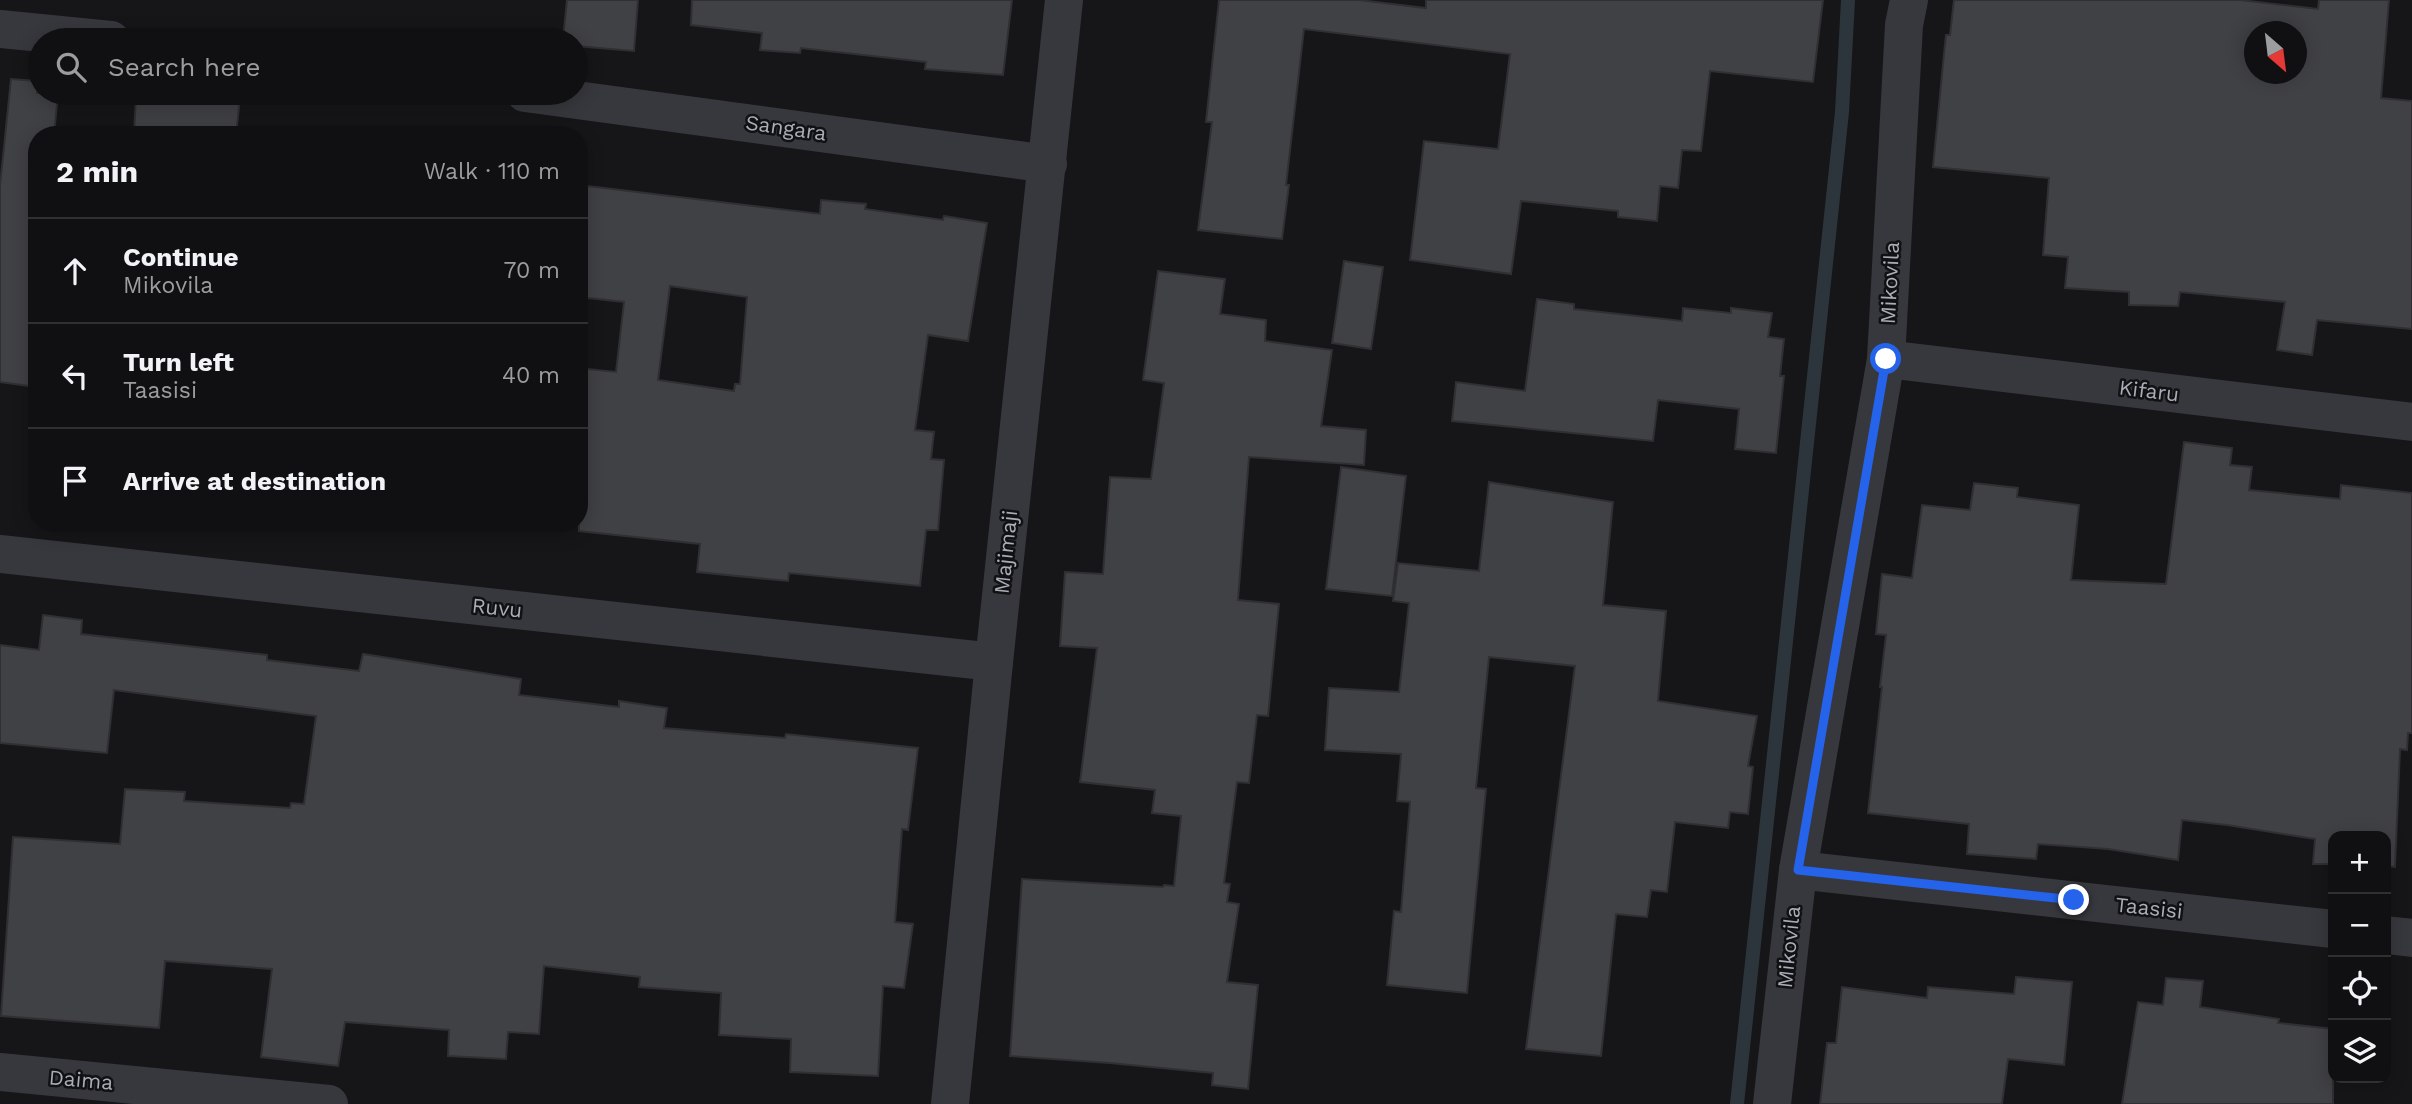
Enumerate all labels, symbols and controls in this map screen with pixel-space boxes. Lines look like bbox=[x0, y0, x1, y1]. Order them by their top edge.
north arrow bbox=[2244, 21, 2307, 84]
search box bbox=[28, 28, 588, 105]
icon: search bbox=[52, 48, 90, 86]
text: Search here bbox=[108, 52, 260, 82]
street label: Sangara bbox=[744, 109, 828, 146]
text: 2 min bbox=[56, 154, 138, 189]
text: Walk · 110 m bbox=[424, 158, 560, 185]
street label: Mikovila bbox=[1875, 241, 1904, 325]
text: Continue bbox=[123, 242, 239, 272]
icon: ahead bbox=[56, 252, 94, 290]
text: 70 m bbox=[503, 257, 560, 284]
text: Mikovila bbox=[123, 272, 213, 299]
route start bbox=[1870, 343, 1901, 374]
text: Turn left bbox=[123, 347, 234, 377]
icon: left bbox=[56, 357, 94, 395]
text: 40 m bbox=[502, 362, 560, 389]
street label: Kifaru bbox=[2118, 374, 2181, 407]
text: Taasisi bbox=[123, 377, 197, 404]
icon: arrive bbox=[56, 462, 94, 500]
text: Arrive at destination bbox=[123, 466, 386, 496]
street label: Majimaji bbox=[989, 509, 1022, 595]
street label: Ruvu bbox=[471, 592, 524, 623]
map controls bbox=[2328, 831, 2391, 1083]
button: + bbox=[2328, 831, 2391, 894]
route end bbox=[2058, 884, 2089, 915]
street label: Taasisi bbox=[2114, 892, 2184, 923]
button: − bbox=[2328, 894, 2391, 957]
street label: Mikovila bbox=[1772, 905, 1805, 989]
button: locate bbox=[2328, 957, 2391, 1020]
button: layers bbox=[2328, 1020, 2391, 1083]
street label: Daima bbox=[48, 1064, 114, 1095]

